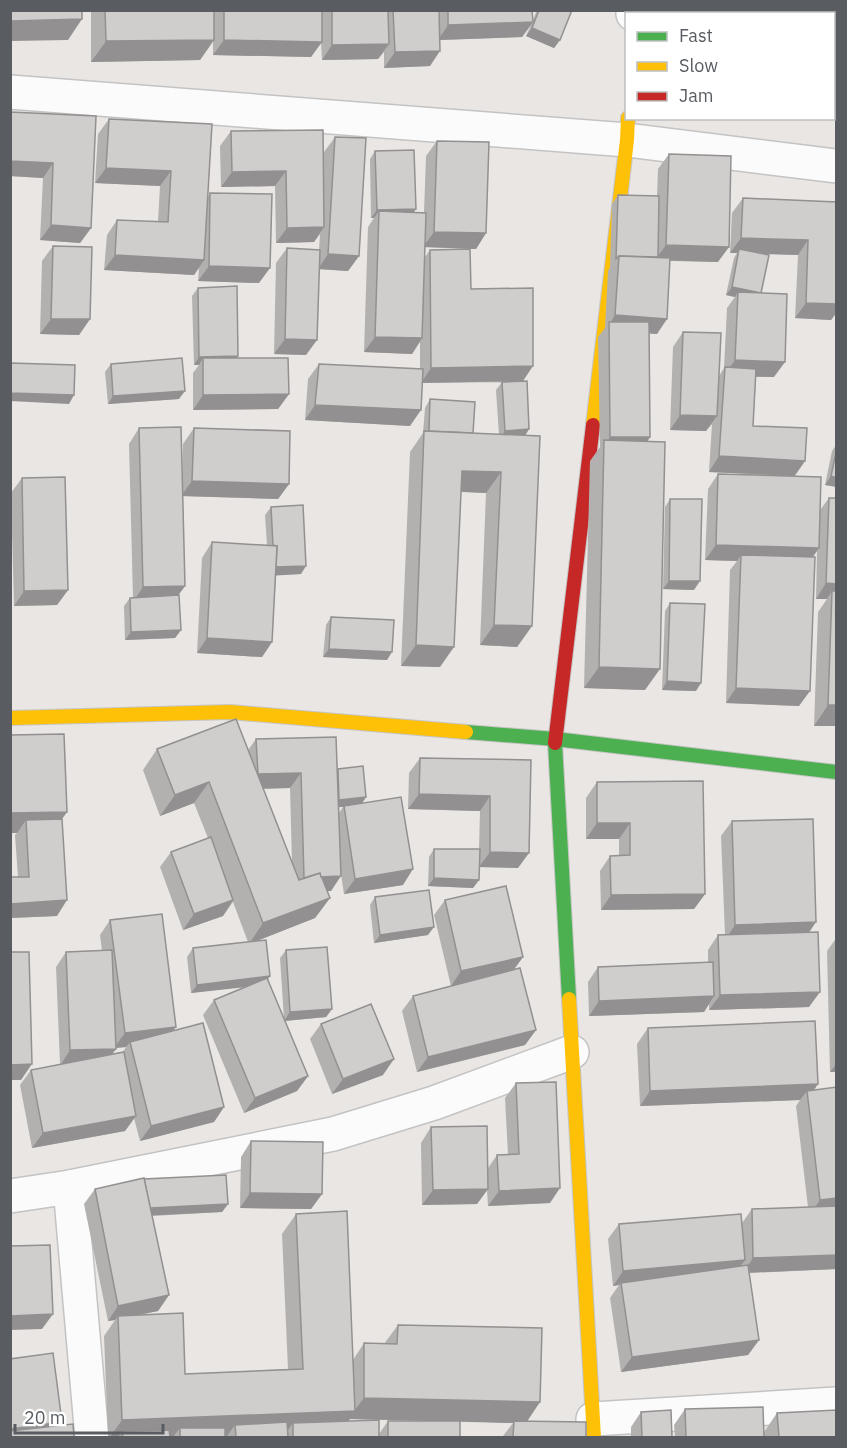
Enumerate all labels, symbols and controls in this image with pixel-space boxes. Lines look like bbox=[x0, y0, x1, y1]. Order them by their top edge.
legend bbox=[625, 12, 835, 120]
text: Fast bbox=[679, 24, 713, 47]
text: Slow bbox=[679, 54, 718, 77]
text: Jam bbox=[679, 84, 714, 107]
scale bar bbox=[15, 1397, 164, 1435]
text: 20 m bbox=[24, 1406, 66, 1429]

